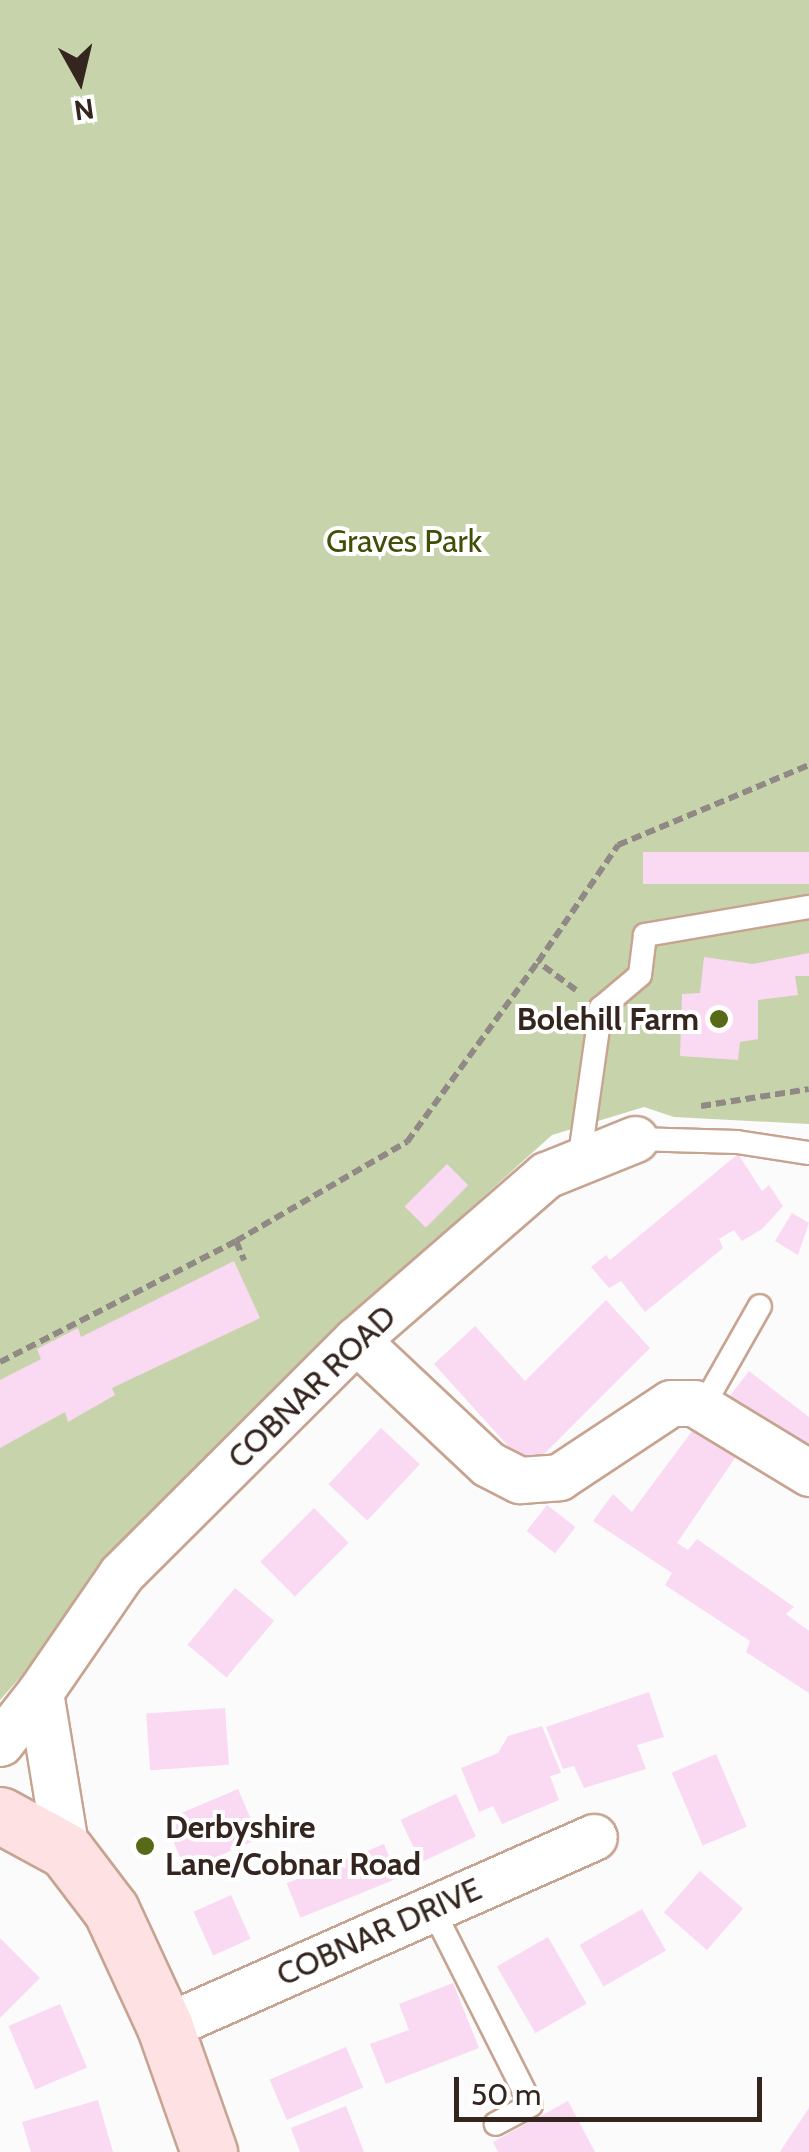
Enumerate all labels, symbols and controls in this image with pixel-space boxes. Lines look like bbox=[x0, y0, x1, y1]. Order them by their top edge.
north arrow bbox=[30, 30, 130, 130]
text: N bbox=[72, 91, 96, 128]
park label: Graves Park bbox=[326, 522, 482, 560]
place label: Bolehill Farm bbox=[517, 1000, 699, 1038]
marker: Bolehill Farm bbox=[708, 1008, 730, 1030]
street label: COBNAR ROAD bbox=[220, 1297, 404, 1477]
place label: Derbyshire Lane/Cobnar Road bbox=[165, 1809, 421, 1884]
marker: Derbyshire Lane/Cobnar Road bbox=[134, 1835, 156, 1857]
street label: COBNAR DRIVE bbox=[271, 1870, 487, 1994]
scale bar bbox=[459, 2057, 766, 2119]
text: 50 m bbox=[471, 2076, 541, 2113]

